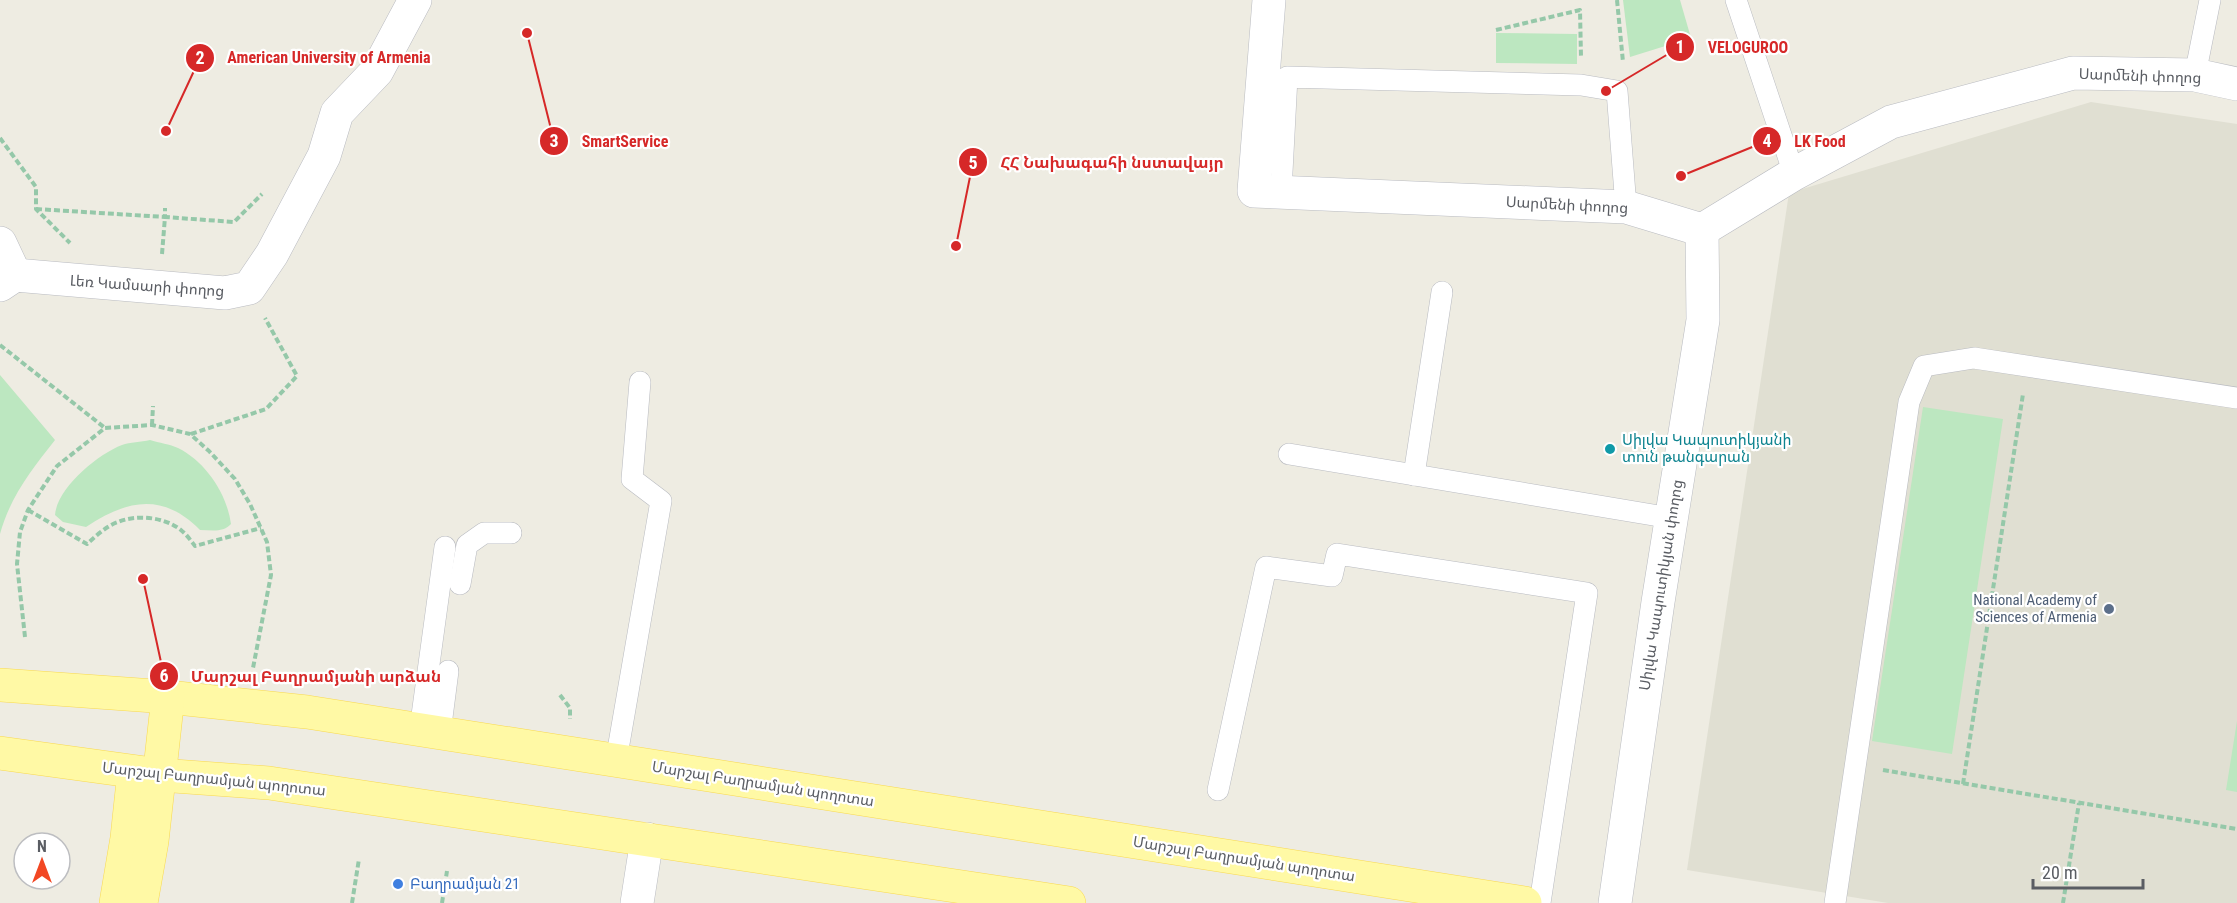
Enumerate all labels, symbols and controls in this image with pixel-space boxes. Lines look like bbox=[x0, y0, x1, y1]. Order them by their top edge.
callout: VELOGUROO bbox=[1665, 30, 1800, 64]
text: 1 bbox=[1675, 36, 1685, 57]
text: VELOGUROO bbox=[1708, 38, 1788, 57]
callout: American University of Armenia bbox=[185, 41, 442, 75]
text: 2 bbox=[195, 47, 205, 68]
text: American University of Armenia bbox=[227, 48, 431, 67]
street label: Սարմենի փողոց bbox=[2078, 65, 2202, 87]
callout: SmartService bbox=[539, 124, 680, 158]
callout: LK Food bbox=[1752, 124, 1858, 158]
text: 3 bbox=[549, 130, 559, 151]
text: 4 bbox=[1762, 130, 1772, 151]
text: SmartService bbox=[582, 132, 669, 151]
text: LK Food bbox=[1794, 132, 1846, 151]
callout: ՀՀ Նախագահի նստավայր bbox=[958, 145, 1236, 179]
text: 5 bbox=[968, 152, 978, 173]
text: ՀՀ Նախագահի նստավայր bbox=[1000, 153, 1224, 172]
street label: Սարմենի փողոց bbox=[1505, 193, 1629, 217]
street label: Լեռ Կամսարի փողոց bbox=[69, 272, 225, 300]
place label: Սիլվա Կապուտիկյանի տուն թանգարան bbox=[1622, 431, 1791, 466]
marker: Սիլվա Կապուտիկյանի տուն թանգարան bbox=[1603, 442, 1617, 456]
street label: Սիլվա Կապուտիկյան փողոց bbox=[1635, 478, 1687, 692]
place label: National Academy of Sciences of Armenia bbox=[1973, 591, 2097, 626]
marker: National Academy of Sciences of Armenia bbox=[2102, 602, 2116, 616]
callout: Մարշալ Բաղրամյանի արձան bbox=[149, 659, 453, 693]
text: 6 bbox=[159, 665, 169, 686]
text: Մարշալ Բաղրամյանի արձան bbox=[191, 667, 441, 686]
street label: Մարշալ Բաղրամյան պողոտա bbox=[101, 758, 327, 800]
street label: Մարշալ Բաղրամյան պողոտա bbox=[651, 758, 875, 810]
north arrow bbox=[12, 831, 72, 891]
street label: Մարշալ Բաղրամյան պողոտա bbox=[1132, 833, 1356, 885]
text: N bbox=[37, 837, 47, 856]
scale bar bbox=[2033, 852, 2142, 890]
text: 20 m bbox=[2042, 862, 2077, 883]
place label: Բաղրամյան 21 bbox=[410, 875, 520, 893]
marker: Բաղրամյան 21 bbox=[391, 877, 405, 891]

